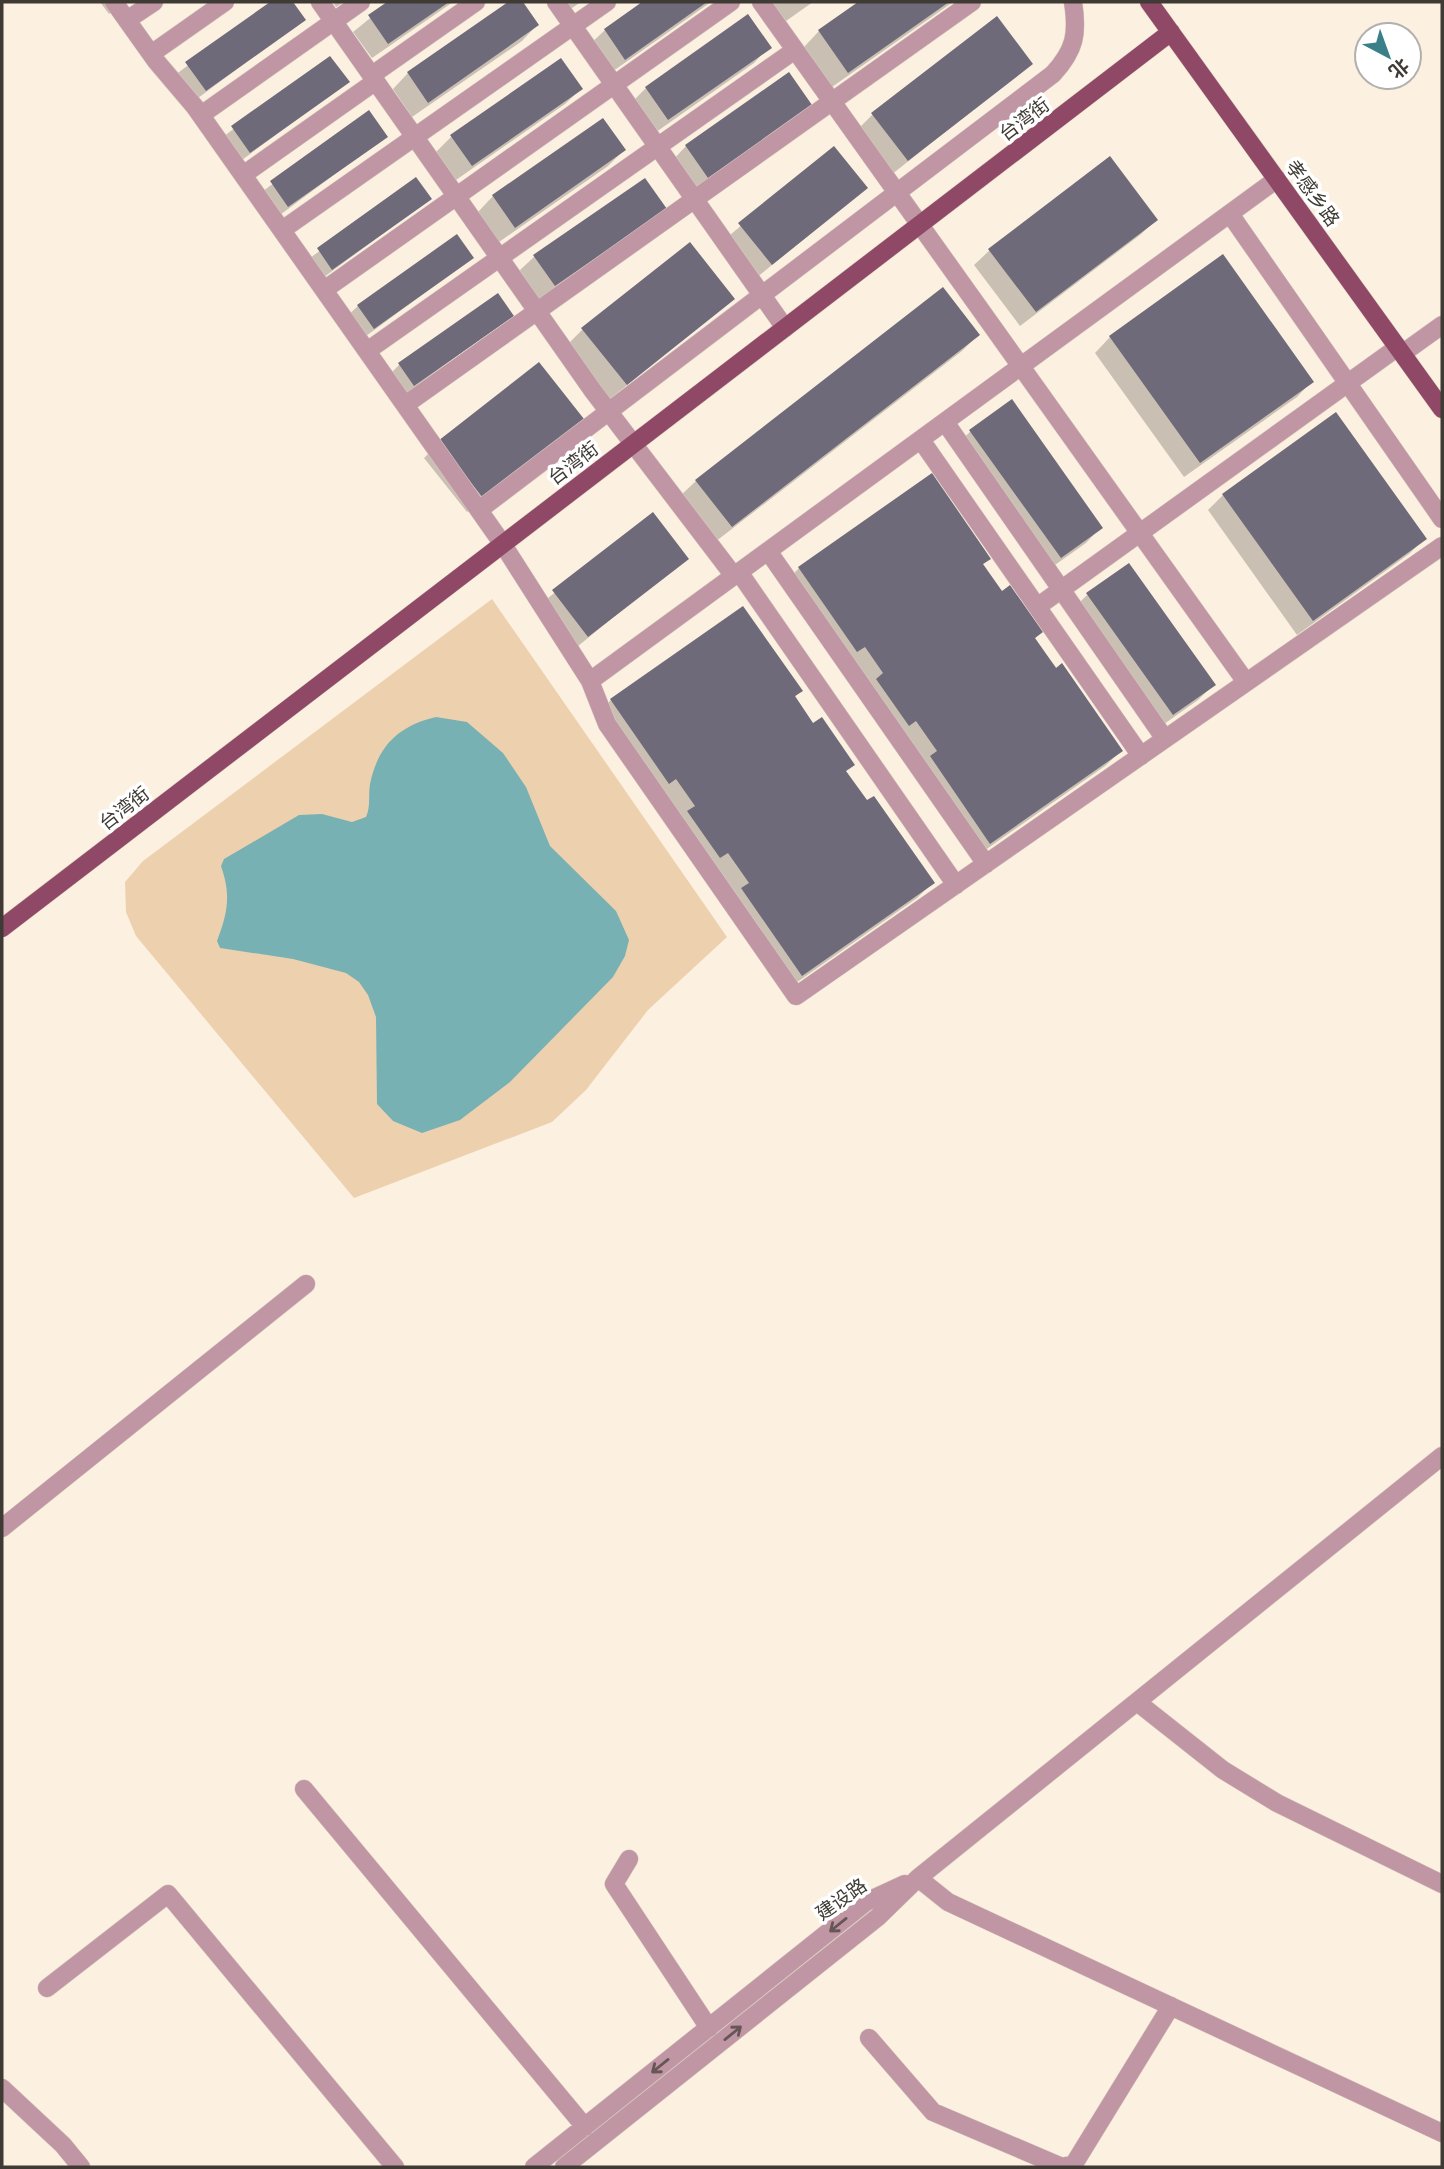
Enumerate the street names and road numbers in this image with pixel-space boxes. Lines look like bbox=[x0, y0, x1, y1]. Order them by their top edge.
street label: 台湾街 bbox=[995, 93, 1053, 145]
street label: 孝感乡路 bbox=[1282, 156, 1344, 230]
street label: 台湾街 bbox=[544, 437, 602, 489]
street label: 台湾街 bbox=[95, 782, 153, 834]
street label: 建设路 bbox=[811, 1874, 871, 1924]

